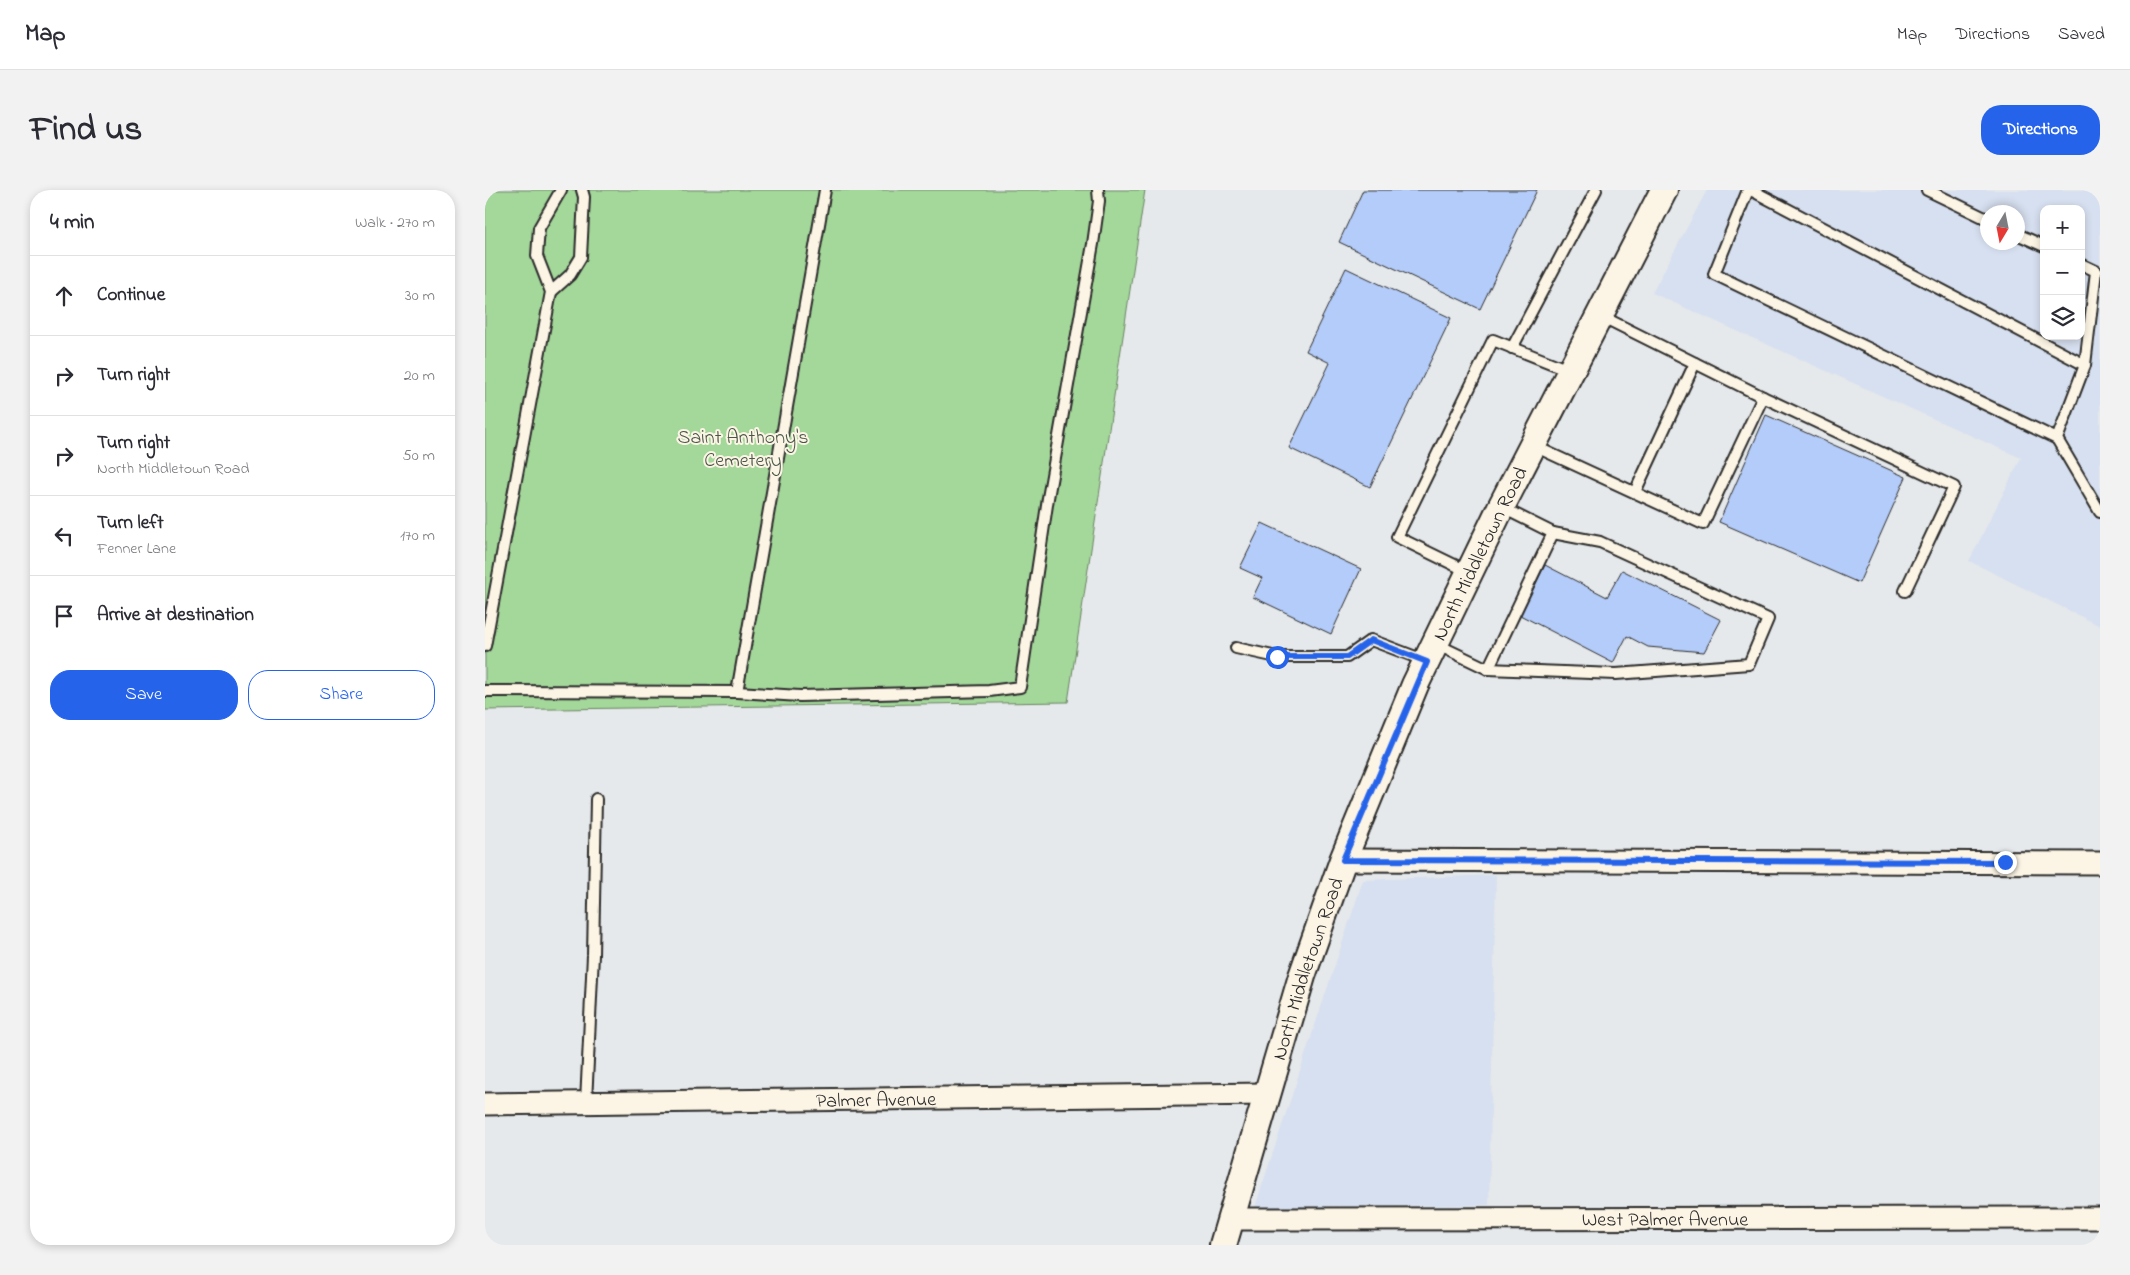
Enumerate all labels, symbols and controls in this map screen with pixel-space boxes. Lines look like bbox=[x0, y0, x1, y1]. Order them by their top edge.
text: Map bbox=[25, 17, 66, 52]
text: Map bbox=[1897, 22, 1927, 48]
text: Directions bbox=[1955, 22, 2030, 48]
text: Saved bbox=[2058, 22, 2105, 48]
text: Find us bbox=[30, 105, 142, 156]
button: Directions bbox=[1981, 105, 2100, 155]
north arrow bbox=[1980, 205, 2025, 250]
map controls bbox=[2040, 205, 2085, 340]
button: + bbox=[2040, 205, 2085, 250]
text: 4 min bbox=[50, 208, 94, 238]
text: Walk · 270 m bbox=[355, 211, 435, 235]
button: − bbox=[2040, 250, 2085, 295]
icon: ahead bbox=[50, 282, 78, 310]
text: Continue bbox=[97, 282, 165, 309]
text: 30 m bbox=[405, 284, 435, 308]
button: layers bbox=[2040, 295, 2085, 340]
icon: right bbox=[50, 362, 78, 390]
text: Turn right bbox=[97, 362, 170, 389]
text: 20 m bbox=[404, 364, 435, 388]
park label: Saint Anthony's Cemetery bbox=[678, 424, 808, 476]
text: Turn right bbox=[97, 430, 170, 457]
icon: right bbox=[50, 442, 78, 470]
text: 50 m bbox=[403, 444, 435, 468]
text: North Middletown Road bbox=[97, 457, 249, 481]
street label: North Middletown Road bbox=[1426, 462, 1536, 646]
text: Turn left bbox=[97, 510, 164, 537]
icon: left bbox=[50, 522, 78, 550]
text: 170 m bbox=[400, 524, 435, 548]
text: Fenner Lane bbox=[97, 537, 176, 561]
icon: arrive bbox=[50, 602, 78, 630]
text: Arrive at destination bbox=[97, 602, 254, 629]
route start bbox=[1266, 646, 1289, 669]
button: Save bbox=[50, 670, 238, 720]
button: Share bbox=[248, 670, 435, 720]
route end bbox=[1994, 851, 2017, 874]
street label: North Middletown Road bbox=[1266, 874, 1353, 1064]
street label: Palmer Avenue bbox=[816, 1086, 936, 1117]
street label: West Palmer Avenue bbox=[1582, 1206, 1748, 1236]

